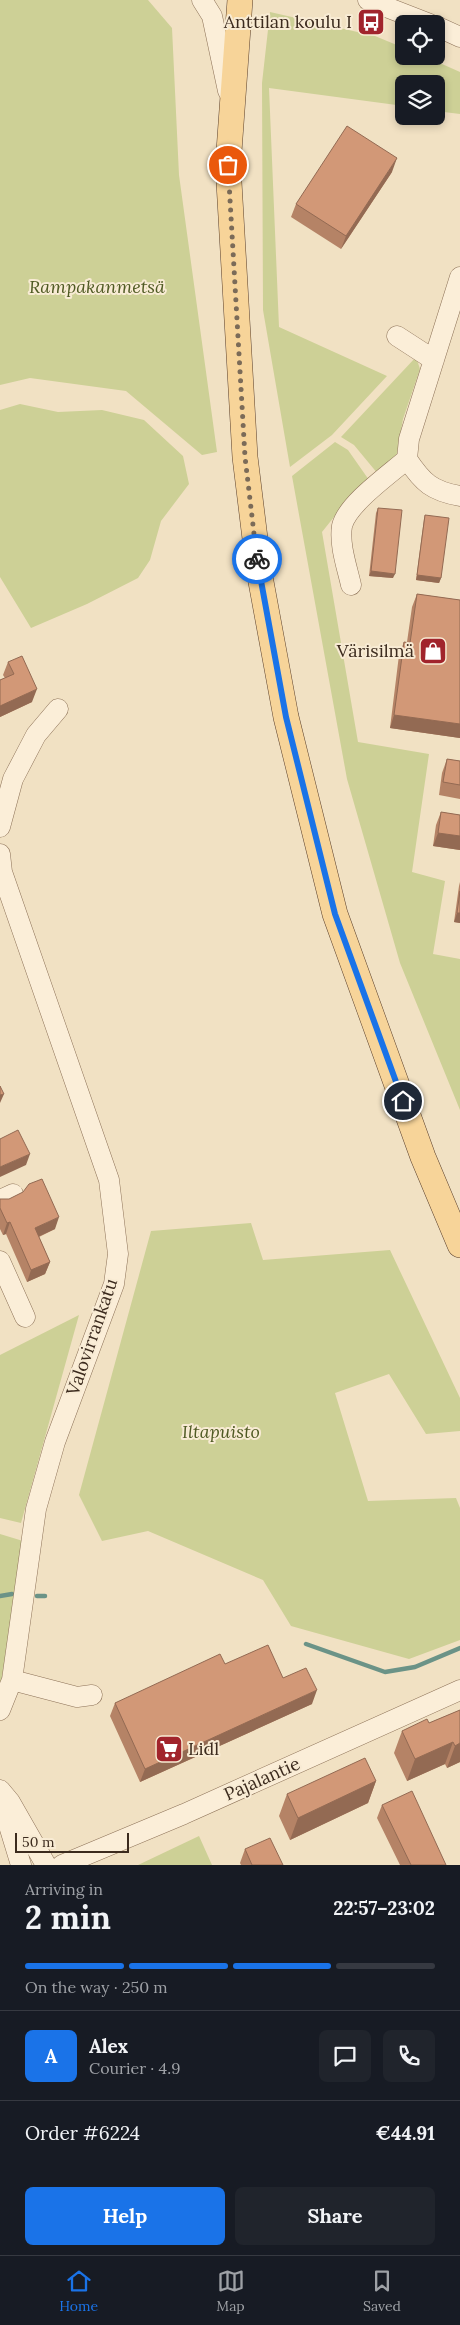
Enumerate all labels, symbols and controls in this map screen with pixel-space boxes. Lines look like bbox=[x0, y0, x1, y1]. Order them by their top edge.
bus stop icon: Anttilan koulu I bbox=[356, 7, 386, 37]
place label: Anttilan koulu I bbox=[223, 10, 352, 33]
map controls bbox=[395, 15, 445, 125]
button: locate bbox=[395, 15, 445, 65]
button: layers bbox=[395, 75, 445, 125]
pin bbox=[207, 144, 249, 186]
icon: bag bbox=[214, 151, 242, 179]
park label: Rampakanmetsä bbox=[29, 275, 165, 298]
courier bbox=[232, 534, 282, 584]
icon: bike bbox=[243, 545, 271, 573]
shop icon: Värisilmä bbox=[418, 636, 448, 666]
place label: Värisilmä bbox=[336, 639, 414, 662]
pin bbox=[382, 1080, 424, 1122]
icon: home bbox=[389, 1087, 417, 1115]
street label: Valovirrankatu bbox=[60, 1275, 122, 1399]
park label: Iltapuisto bbox=[182, 1420, 260, 1443]
supermarket icon: Lidl bbox=[154, 1734, 184, 1764]
place label: Lidl bbox=[188, 1737, 219, 1760]
street label: Pajalantie bbox=[220, 1752, 304, 1805]
scale bar bbox=[15, 1830, 129, 1853]
text: 50 m bbox=[22, 1833, 55, 1851]
text: Arriving in bbox=[25, 1879, 103, 1899]
text: 22:57–23:02 bbox=[333, 1896, 435, 1920]
text: 2 min bbox=[25, 1897, 111, 1938]
text: On the way · 250 m bbox=[25, 1977, 168, 1997]
button: chat bbox=[319, 2030, 371, 2082]
button: phone bbox=[383, 2030, 435, 2082]
text: Alex bbox=[89, 2034, 128, 2058]
text: A bbox=[45, 2044, 57, 2068]
text: Courier · 4.9 bbox=[89, 2058, 180, 2078]
text: Order #6224 bbox=[25, 2121, 140, 2145]
text: €44.91 bbox=[376, 2121, 435, 2145]
button: Help bbox=[25, 2187, 225, 2245]
button: Share bbox=[235, 2187, 435, 2245]
tab: Home bbox=[59, 2267, 98, 2315]
tab: Map bbox=[216, 2267, 245, 2315]
tab: Saved bbox=[363, 2267, 401, 2315]

